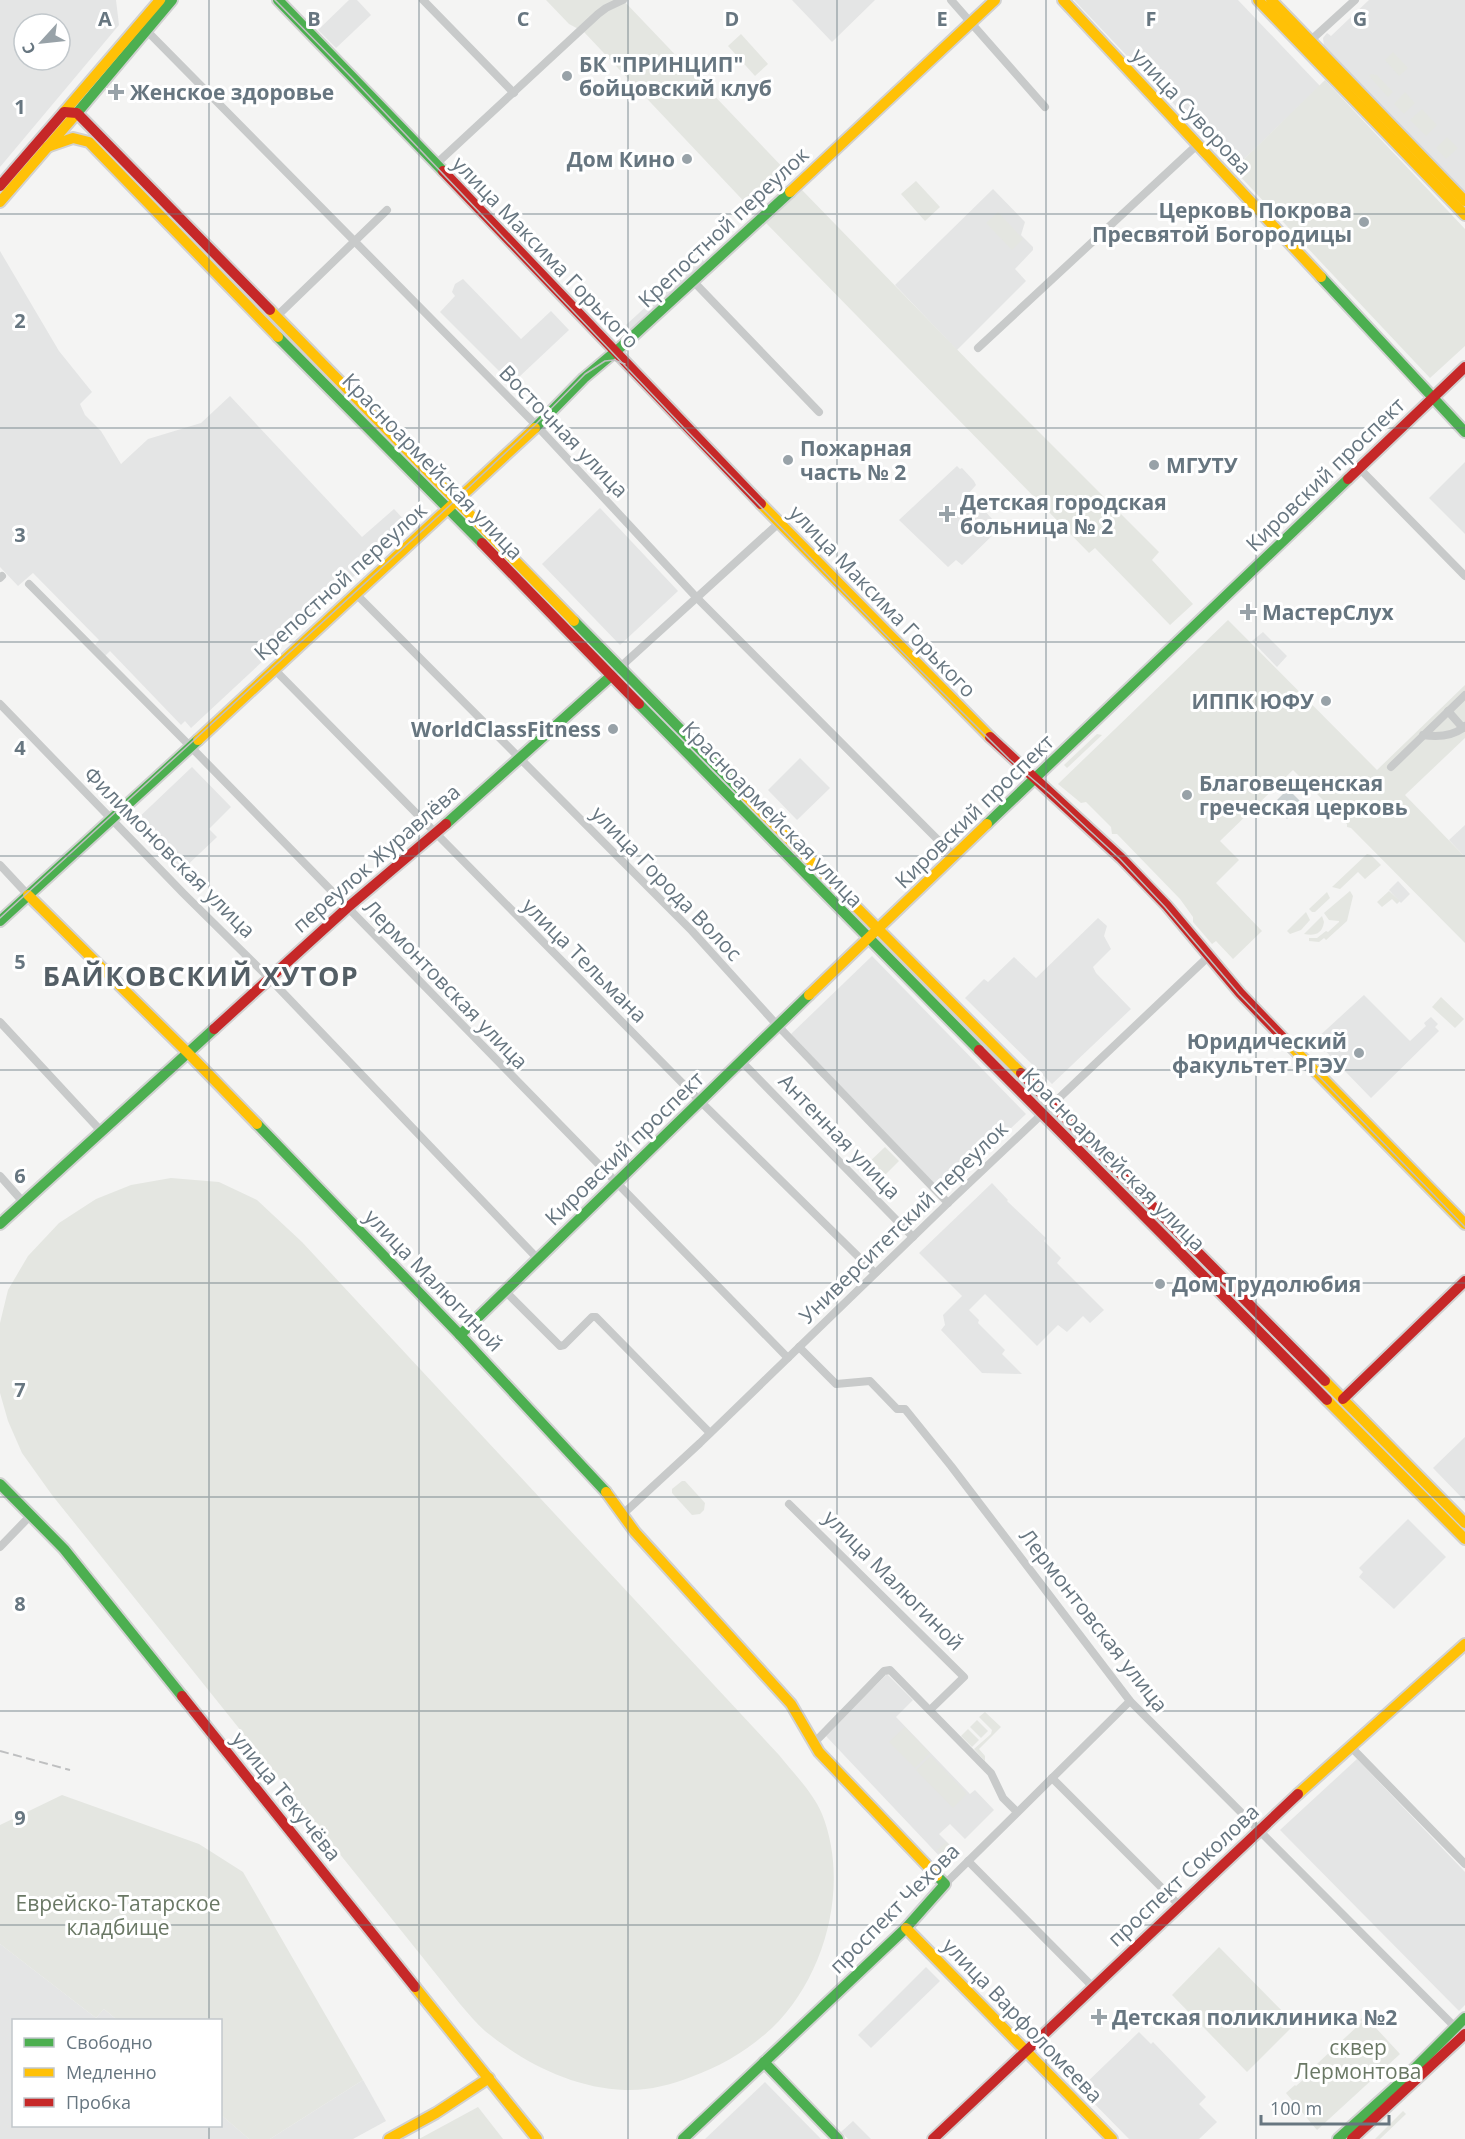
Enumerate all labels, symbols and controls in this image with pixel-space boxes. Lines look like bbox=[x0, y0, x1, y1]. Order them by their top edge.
text: A bbox=[98, 5, 112, 32]
text: B bbox=[307, 5, 321, 32]
text: C bbox=[517, 5, 530, 32]
text: D bbox=[725, 5, 739, 32]
text: E bbox=[936, 5, 948, 32]
text: F bbox=[1146, 5, 1156, 32]
text: G bbox=[1353, 5, 1367, 32]
north arrow bbox=[12, 12, 72, 72]
text: С bbox=[17, 39, 41, 58]
street label: улица Суворова bbox=[1126, 42, 1258, 180]
place label: БК "ПРИНЦИП" бойцовский клуб bbox=[579, 50, 772, 102]
marker: БК "ПРИНЦИП" бойцовский клуб bbox=[560, 69, 574, 83]
place label: Женское здоровье bbox=[130, 78, 334, 106]
marker: Женское здоровье bbox=[107, 83, 125, 101]
text: 1 bbox=[14, 93, 26, 120]
street label: Крепостной переулок bbox=[632, 141, 814, 313]
place label: Дом Кино bbox=[567, 145, 675, 173]
street label: улица Максима Горького bbox=[447, 150, 645, 354]
marker: Дом Кино bbox=[680, 152, 694, 166]
place label: Церковь Покрова Пресвятой Богородицы bbox=[1092, 196, 1352, 248]
marker: Церковь Покрова Пресвятой Богородицы bbox=[1357, 215, 1371, 229]
text: 2 bbox=[14, 307, 26, 334]
street label: Восточная улица bbox=[493, 359, 635, 503]
street label: Красноармейская улица bbox=[337, 367, 529, 565]
street label: Кировский проспект bbox=[1239, 391, 1411, 557]
place label: Пожарная часть № 2 bbox=[800, 434, 912, 486]
place label: МГУТУ bbox=[1166, 451, 1238, 479]
marker: Пожарная часть № 2 bbox=[781, 453, 795, 467]
marker: МГУТУ bbox=[1147, 458, 1161, 472]
place label: Детская городская больница № 2 bbox=[960, 488, 1167, 540]
street label: Крепостной переулок bbox=[248, 496, 432, 666]
street label: улица Максима Горького bbox=[784, 499, 982, 703]
marker: Детская городская больница № 2 bbox=[938, 505, 956, 523]
text: 3 bbox=[14, 521, 26, 548]
place label: МастерСлух bbox=[1262, 598, 1394, 626]
marker: МастерСлух bbox=[1239, 603, 1257, 621]
place label: ИППК ЮФУ bbox=[1191, 687, 1314, 715]
marker: ИППК ЮФУ bbox=[1319, 694, 1333, 708]
place label: WorldClassFitness bbox=[411, 715, 601, 743]
street label: Красноармейская улица bbox=[677, 715, 869, 913]
marker: WorldClassFitness bbox=[606, 722, 620, 736]
street label: Кировский проспект bbox=[888, 728, 1060, 894]
text: 4 bbox=[14, 734, 26, 761]
street label: Филимоновская улица bbox=[78, 760, 262, 944]
place label: Благовещенская греческая церковь bbox=[1199, 769, 1408, 821]
street label: переулок Журавлёва bbox=[286, 777, 466, 939]
marker: Благовещенская греческая церковь bbox=[1180, 788, 1194, 802]
street label: улица Города Волос bbox=[586, 799, 748, 967]
street label: улица Тельмана bbox=[516, 891, 654, 1029]
street label: Лермонтовская улица bbox=[358, 893, 534, 1075]
text: 5 bbox=[14, 948, 26, 975]
district label: БАЙКОВСКИЙ ХУТОР bbox=[43, 957, 359, 994]
place label: Юридический факультет РГЭУ bbox=[1172, 1027, 1347, 1079]
marker: Юридический факультет РГЭУ bbox=[1352, 1046, 1366, 1060]
street label: Красноармейская улица bbox=[1016, 1061, 1212, 1257]
street label: Кировский проспект bbox=[538, 1065, 710, 1231]
street label: Антенная улица bbox=[773, 1067, 907, 1205]
street label: Университетский переулок bbox=[793, 1115, 1013, 1329]
text: 6 bbox=[14, 1162, 26, 1189]
street label: улица Малюгиной bbox=[359, 1203, 509, 1357]
place label: Дом Трудолюбия bbox=[1172, 1270, 1361, 1298]
marker: Дом Трудолюбия bbox=[1153, 1277, 1167, 1291]
text: 7 bbox=[14, 1376, 26, 1403]
street label: улица Малюгиной bbox=[818, 1504, 970, 1656]
street label: Лермонтовская улица bbox=[1013, 1522, 1175, 1718]
text: 8 bbox=[14, 1590, 26, 1617]
street label: улица Текучёва bbox=[226, 1725, 348, 1867]
street label: проспект Соколова bbox=[1101, 1797, 1265, 1953]
text: 9 bbox=[14, 1804, 26, 1831]
street label: проспект Чехова bbox=[823, 1837, 965, 1979]
park label: Еврейско-Татарское кладбище bbox=[16, 1889, 221, 1941]
street label: улица Варфоломеева bbox=[937, 1931, 1109, 2109]
place label: Детская поликлиника №2 bbox=[1112, 2003, 1397, 2031]
marker: Детская поликлиника №2 bbox=[1090, 2008, 1108, 2026]
legend bbox=[12, 2019, 222, 2127]
text: Свободно bbox=[66, 2030, 153, 2054]
park label: сквер Лермонтова bbox=[1295, 2033, 1421, 2085]
text: Медленно bbox=[66, 2060, 157, 2084]
scale bar bbox=[1261, 2088, 1388, 2126]
text: Пробка bbox=[66, 2090, 131, 2114]
text: 100 m bbox=[1270, 2096, 1322, 2120]

